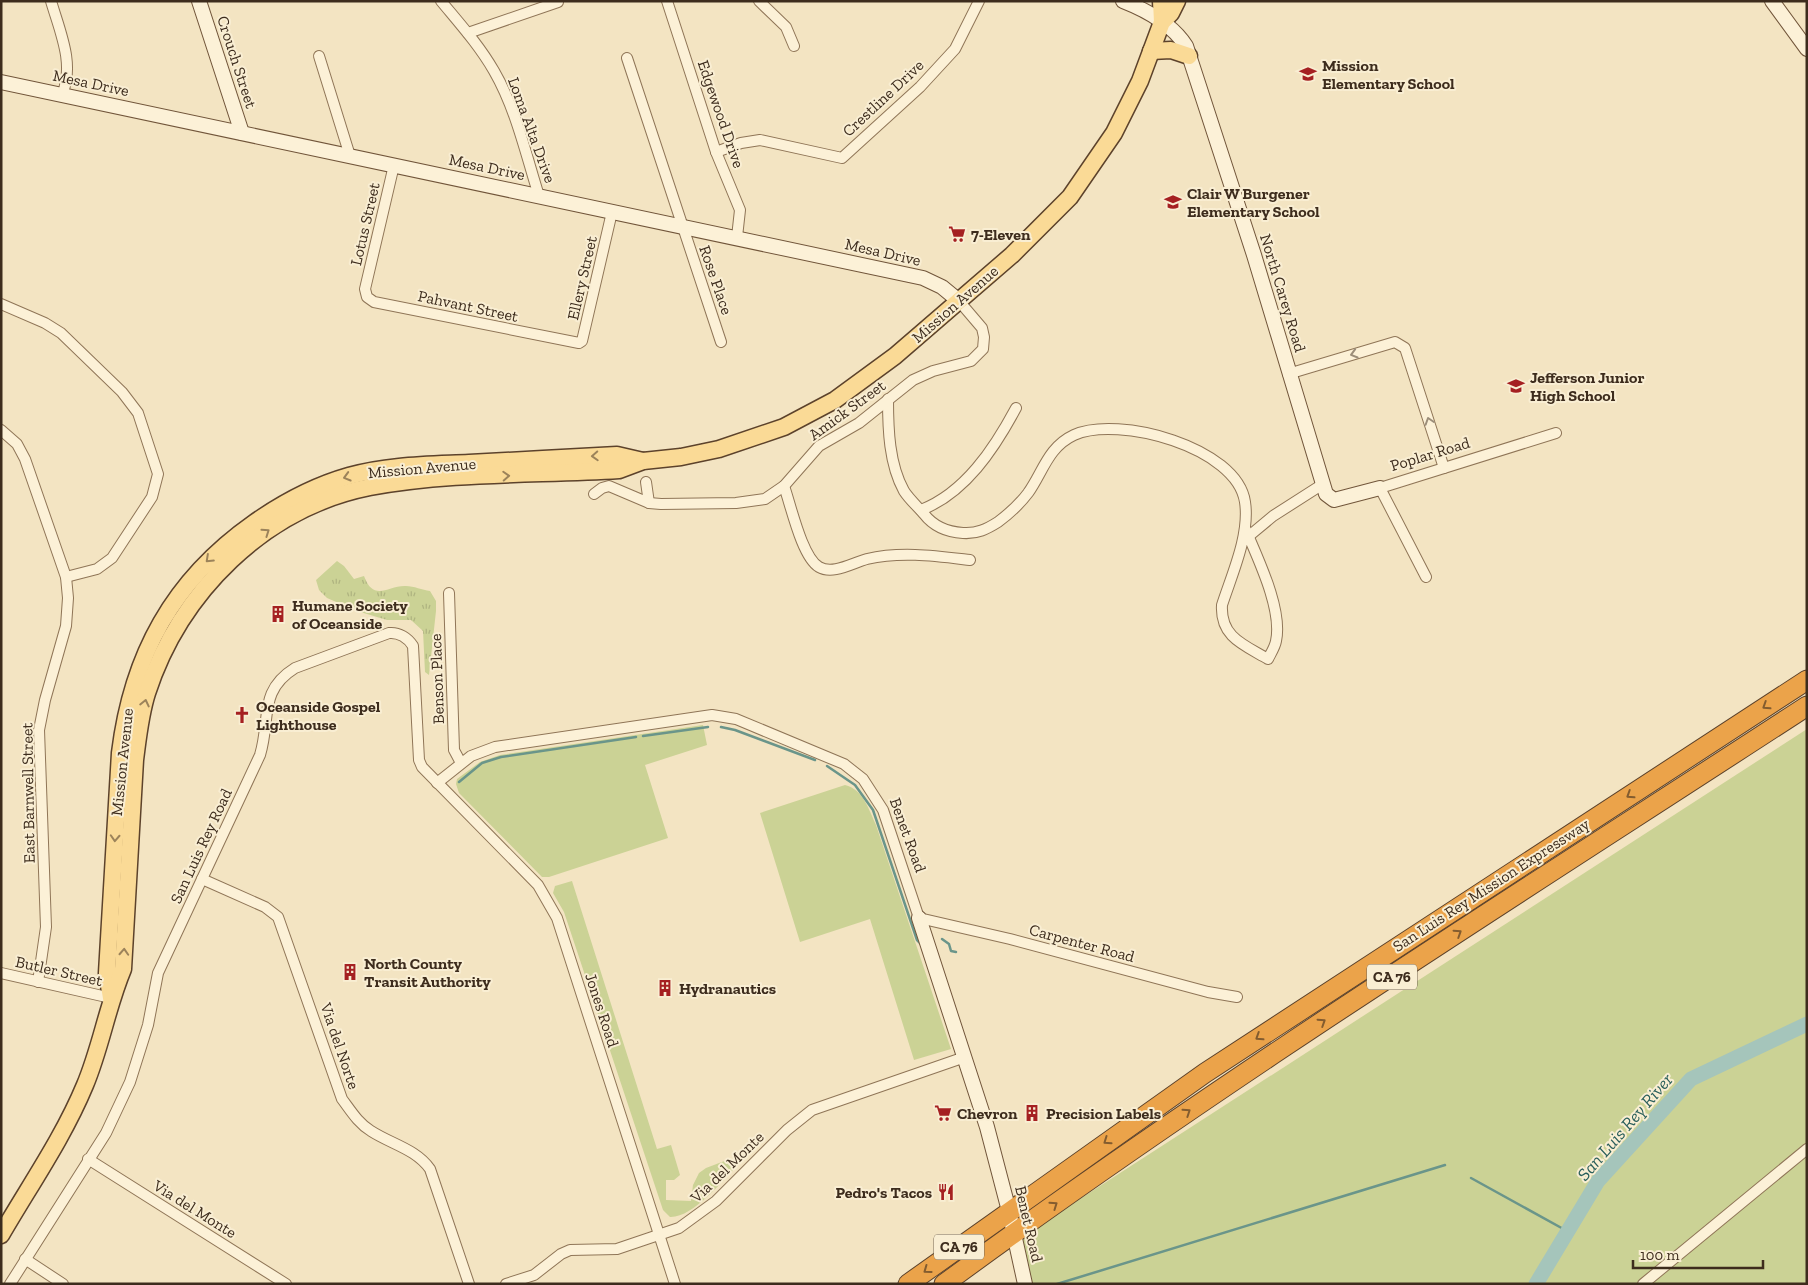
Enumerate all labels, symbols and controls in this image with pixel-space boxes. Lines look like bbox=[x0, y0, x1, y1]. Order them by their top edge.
street label: Crouch Street bbox=[213, 13, 261, 111]
street label: Crestline Drive bbox=[838, 56, 928, 140]
place label: Mission Elementary School bbox=[1322, 56, 1455, 93]
street label: Edgewood Drive bbox=[694, 58, 748, 170]
school or university icon: Mission Elementary School bbox=[1298, 64, 1318, 84]
street label: Mesa Drive bbox=[51, 66, 131, 100]
street label: Loma Alta Drive bbox=[504, 75, 560, 185]
street label: Mesa Drive bbox=[447, 150, 527, 184]
street label: Lotus Street bbox=[346, 181, 384, 267]
place label: Clair W Burgener Elementary School bbox=[1187, 184, 1320, 221]
school or university icon: Clair W Burgener Elementary School bbox=[1163, 192, 1183, 212]
supermarket icon: 7-Eleven bbox=[947, 224, 967, 244]
place label: 7-Eleven bbox=[971, 225, 1031, 244]
street label: North Carey Road bbox=[1256, 232, 1310, 355]
street label: Ellery Street bbox=[563, 234, 601, 322]
street label: Mesa Drive bbox=[843, 234, 923, 270]
street label: Rose Place bbox=[695, 243, 737, 317]
street label: Mission Avenue bbox=[908, 261, 1002, 347]
street label: Pahvant Street bbox=[416, 286, 520, 326]
one-way arrow bbox=[1351, 348, 1359, 358]
place label: Jefferson Junior High School bbox=[1530, 368, 1644, 405]
street label: Amick Street bbox=[805, 376, 889, 444]
school or university icon: Jefferson Junior High School bbox=[1506, 376, 1526, 396]
one-way arrow bbox=[1425, 417, 1435, 426]
street label: Poplar Road bbox=[1388, 433, 1472, 475]
one-way arrow bbox=[591, 451, 599, 462]
street label: Mission Avenue bbox=[367, 454, 477, 482]
one-way arrow bbox=[502, 470, 510, 481]
one-way arrow bbox=[343, 472, 351, 482]
one-way arrow bbox=[261, 529, 270, 538]
one-way arrow bbox=[205, 554, 214, 563]
place label: Humane Society of Oceanside bbox=[292, 596, 408, 633]
building icon: Humane Society of Oceanside bbox=[268, 604, 288, 624]
street label: Benson Place bbox=[426, 633, 448, 725]
place label: Oceanside Gospel Lighthouse bbox=[256, 697, 381, 734]
one-way arrow bbox=[139, 699, 150, 708]
one-way arrow bbox=[1762, 700, 1772, 709]
church icon: Oceanside Gospel Lighthouse bbox=[232, 705, 252, 725]
street label: Mission Avenue bbox=[107, 707, 137, 817]
street label: East Barnwell Street bbox=[17, 722, 39, 863]
street label: San Luis Rey Road bbox=[166, 785, 236, 906]
one-way arrow bbox=[1626, 789, 1635, 798]
street label: Benet Road bbox=[886, 795, 930, 875]
street label: San Luis Rey Mission Expressway bbox=[1389, 814, 1594, 956]
one-way arrow bbox=[109, 834, 120, 842]
street label: Carpenter Road bbox=[1027, 920, 1137, 966]
one-way arrow bbox=[1453, 930, 1462, 940]
one-way arrow bbox=[118, 948, 129, 956]
street label: Butler Street bbox=[14, 952, 104, 990]
place label: North County Transit Authority bbox=[364, 954, 491, 991]
building icon: North County Transit Authority bbox=[340, 962, 360, 982]
road number: CA 76 bbox=[1367, 964, 1417, 990]
street label: Jones Road bbox=[581, 971, 623, 1050]
building icon: Hydranautics bbox=[655, 978, 675, 998]
place label: Hydranautics bbox=[679, 979, 776, 998]
street label: Via del Norte bbox=[316, 999, 364, 1092]
one-way arrow bbox=[1316, 1019, 1326, 1028]
one-way arrow bbox=[1256, 1031, 1265, 1040]
water label: San Luis Rey River bbox=[1572, 1068, 1678, 1185]
supermarket icon: Chevron bbox=[933, 1103, 953, 1123]
building icon: Precision Labels bbox=[1022, 1103, 1042, 1123]
place label: Chevron bbox=[957, 1104, 1018, 1123]
place label: Precision Labels bbox=[1046, 1104, 1161, 1123]
one-way arrow bbox=[1181, 1109, 1191, 1118]
street label: Via del Monte bbox=[686, 1127, 768, 1207]
one-way arrow bbox=[1104, 1135, 1113, 1144]
street label: Via del Monte bbox=[149, 1175, 240, 1242]
restaurant icon: Pedro's Tacos bbox=[936, 1182, 956, 1202]
place label: Pedro's Tacos bbox=[835, 1183, 932, 1202]
street label: Benet Road bbox=[1011, 1184, 1047, 1264]
one-way arrow bbox=[1048, 1202, 1057, 1211]
road number: CA 76 bbox=[934, 1234, 984, 1260]
scale bar bbox=[1633, 1238, 1763, 1270]
text: 100 m bbox=[1640, 1246, 1679, 1264]
one-way arrow bbox=[923, 1264, 933, 1273]

